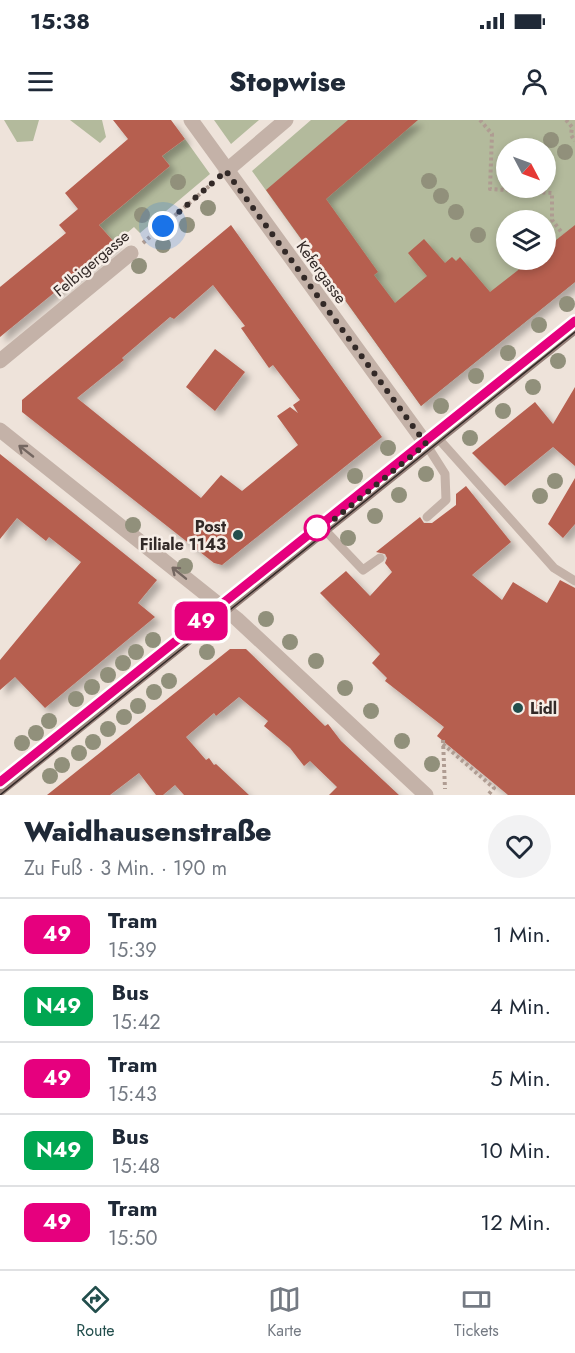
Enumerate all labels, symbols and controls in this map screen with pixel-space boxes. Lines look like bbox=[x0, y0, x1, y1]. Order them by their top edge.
text: 15:38 bbox=[30, 5, 90, 37]
text: Stopwise bbox=[229, 62, 346, 101]
icon: menu bbox=[24, 65, 57, 98]
icon: person bbox=[518, 65, 551, 98]
north arrow bbox=[496, 138, 556, 198]
map controls bbox=[496, 138, 556, 270]
button: layers bbox=[496, 210, 556, 270]
your location bbox=[148, 211, 178, 241]
street label: Felbigergasse bbox=[48, 225, 134, 302]
street label: Kefergasse bbox=[291, 236, 352, 309]
one-way arrow bbox=[19, 445, 35, 458]
place label: Post Filiale 1143 bbox=[140, 515, 227, 556]
unlabelled marker bbox=[304, 515, 330, 541]
marker: Post Filiale 1143 bbox=[231, 528, 245, 542]
one-way arrow bbox=[172, 566, 187, 580]
line badge: 49 bbox=[174, 602, 228, 640]
text: 49 bbox=[187, 606, 215, 636]
place label: Lidl bbox=[530, 697, 557, 720]
marker: Lidl bbox=[511, 701, 525, 715]
text: Waidhausenstraße bbox=[24, 811, 272, 852]
button: heart bbox=[488, 815, 551, 878]
text: Zu Fuß · 3 Min. · 190 m bbox=[24, 854, 227, 883]
text: Tram bbox=[108, 904, 158, 936]
text: 1 Min. bbox=[493, 918, 551, 950]
text: 49 bbox=[43, 919, 71, 949]
text: 15:39 bbox=[108, 936, 157, 965]
text: Bus bbox=[111, 976, 149, 1008]
text: 4 Min. bbox=[490, 990, 551, 1022]
text: N49 bbox=[36, 991, 81, 1021]
text: 15:42 bbox=[111, 1008, 161, 1037]
text: Tram bbox=[108, 1048, 158, 1080]
text: 5 Min. bbox=[490, 1062, 551, 1094]
text: 49 bbox=[43, 1063, 71, 1093]
text: 15:43 bbox=[108, 1080, 157, 1109]
text: Bus bbox=[111, 1120, 149, 1152]
text: 10 Min. bbox=[480, 1134, 551, 1166]
text: N49 bbox=[36, 1135, 81, 1165]
text: 15:48 bbox=[111, 1152, 160, 1181]
text: Tram bbox=[108, 1192, 158, 1224]
text: 12 Min. bbox=[480, 1206, 551, 1238]
text: 49 bbox=[43, 1207, 71, 1237]
text: 15:50 bbox=[108, 1224, 158, 1253]
tab: Route bbox=[76, 1283, 115, 1342]
tab: Karte bbox=[267, 1283, 301, 1342]
tab: Tickets bbox=[454, 1283, 499, 1342]

